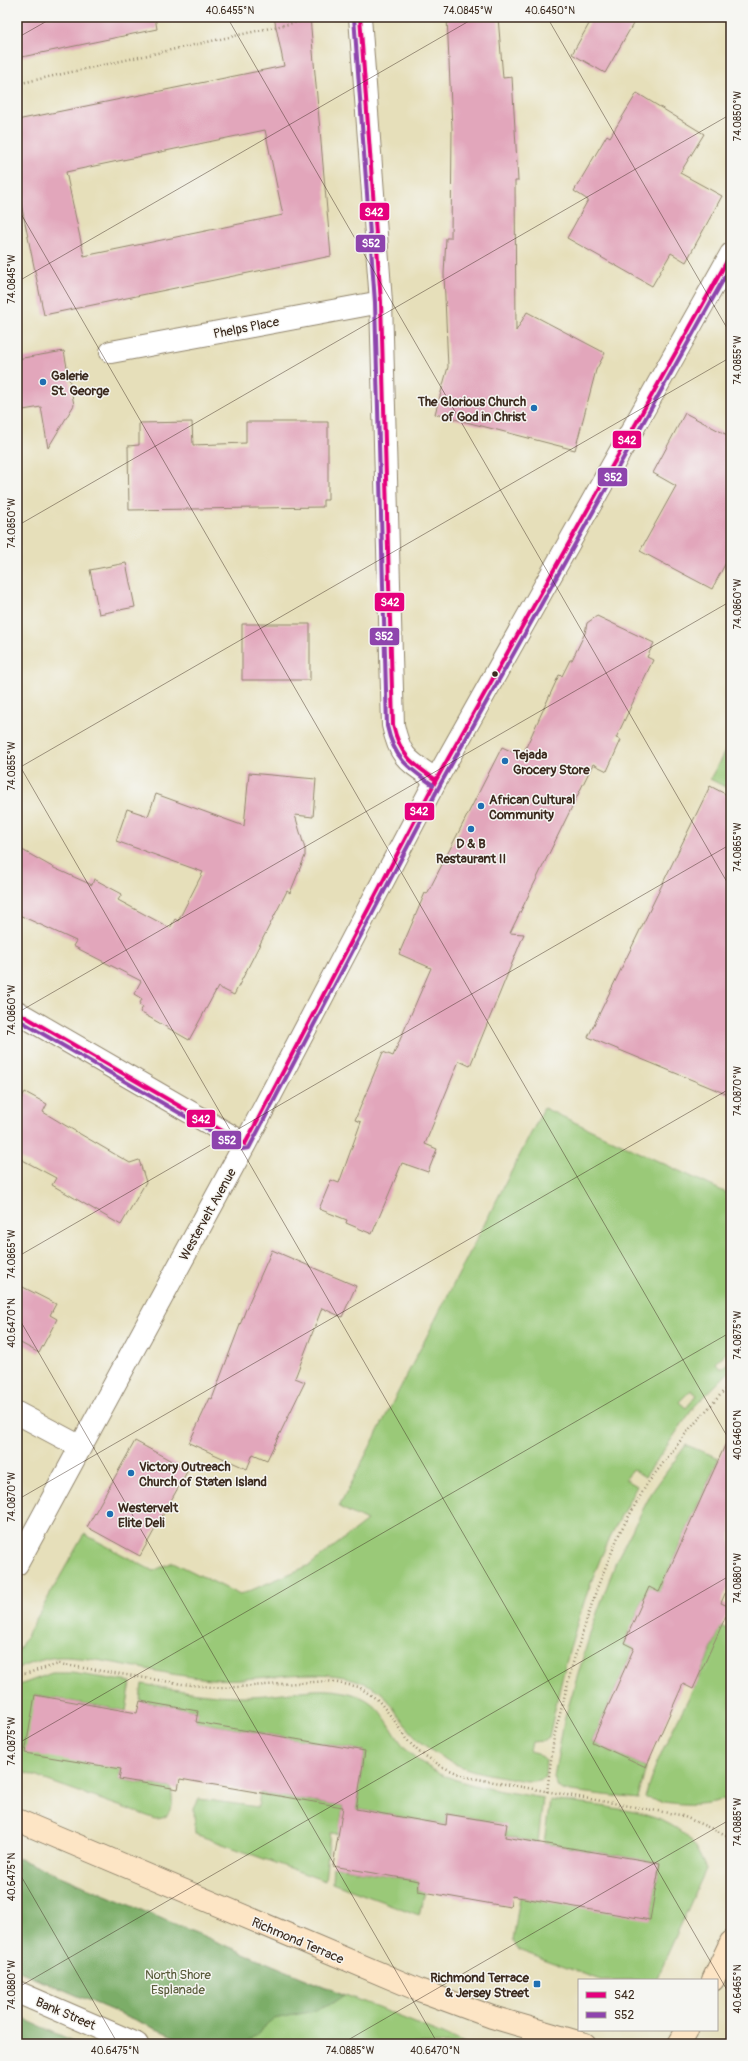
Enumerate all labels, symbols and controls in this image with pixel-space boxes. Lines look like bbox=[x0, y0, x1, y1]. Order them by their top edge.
text: 40.6455°N bbox=[206, 5, 254, 17]
text: 74.0845°W bbox=[443, 5, 493, 17]
text: 40.6450°N bbox=[525, 5, 575, 17]
text: 74.0850°W bbox=[732, 90, 744, 141]
line badge: S42 bbox=[359, 202, 390, 221]
text: S42 bbox=[365, 206, 383, 219]
line badge: S52 bbox=[355, 234, 386, 253]
text: S52 bbox=[362, 237, 380, 250]
text: 74.0845°W bbox=[6, 254, 18, 304]
street label: Phelps Place bbox=[212, 314, 281, 342]
text: 74.0855°W bbox=[732, 335, 744, 384]
place label: Galerie St. George bbox=[51, 368, 110, 399]
marker: Galerie St. George bbox=[38, 377, 48, 387]
place label: The Glorious Church of God in Christ bbox=[417, 394, 527, 425]
marker: The Glorious Church of God in Christ bbox=[529, 403, 539, 413]
line badge: S42 bbox=[612, 430, 642, 449]
text: S42 bbox=[618, 434, 636, 447]
line badge: S52 bbox=[597, 467, 628, 487]
text: S52 bbox=[604, 471, 622, 484]
text: 74.0850°W bbox=[6, 497, 18, 548]
text: 74.0860°W bbox=[732, 578, 744, 629]
line badge: S42 bbox=[374, 592, 405, 612]
text: S42 bbox=[381, 596, 399, 609]
line badge: S52 bbox=[369, 627, 400, 646]
text: S52 bbox=[375, 630, 393, 643]
unlabelled marker bbox=[490, 669, 500, 679]
text: 74.0855°W bbox=[6, 741, 18, 790]
place label: Tejada Grocery Store bbox=[512, 747, 590, 778]
marker: Tejada Grocery Store bbox=[500, 756, 510, 766]
place label: African Cultural Community bbox=[489, 792, 575, 823]
marker: African Cultural Community bbox=[476, 801, 486, 811]
line badge: S42 bbox=[404, 802, 435, 821]
text: S42 bbox=[410, 805, 428, 818]
text: 74.0865°W bbox=[732, 822, 744, 872]
marker: D & B Restaurant II bbox=[466, 824, 476, 834]
place label: D & B Restaurant II bbox=[436, 836, 506, 867]
text: 74.0860°W bbox=[6, 984, 18, 1035]
text: 74.0870°W bbox=[732, 1065, 744, 1116]
line badge: S42 bbox=[186, 1109, 216, 1128]
text: S42 bbox=[192, 1113, 210, 1126]
line badge: S52 bbox=[211, 1130, 242, 1150]
text: S52 bbox=[218, 1134, 236, 1147]
street label: Westervelt Avenue bbox=[176, 1165, 240, 1263]
text: 74.0865°W bbox=[6, 1229, 18, 1279]
text: 40.6470°N bbox=[6, 1298, 18, 1348]
text: 74.0875°W bbox=[732, 1310, 744, 1359]
text: 40.6460°N bbox=[732, 1410, 744, 1460]
place label: Victory Outreach Church of Staten Island bbox=[139, 1459, 267, 1490]
marker: Victory Outreach Church of Staten Island bbox=[126, 1468, 136, 1478]
text: 74.0870°W bbox=[6, 1471, 18, 1522]
place label: Westervelt Elite Deli bbox=[118, 1500, 179, 1531]
marker: Westervelt Elite Deli bbox=[105, 1509, 115, 1519]
text: 74.0880°W bbox=[732, 1553, 744, 1603]
text: 74.0875°W bbox=[6, 1716, 18, 1765]
text: 74.0885°W bbox=[732, 1797, 744, 1846]
text: 40.6475°N bbox=[6, 1853, 18, 1901]
street label: Richmond Terrace bbox=[249, 1914, 347, 1968]
text: 74.0880°W bbox=[6, 1960, 18, 2010]
text: 40.6465°N bbox=[732, 1964, 744, 2013]
park label: North Shore Esplanade bbox=[145, 1967, 212, 1998]
place label: Richmond Terrace & Jersey Street bbox=[430, 1970, 530, 2001]
marker: Richmond Terrace & Jersey Street bbox=[532, 1979, 542, 1989]
legend bbox=[578, 1979, 718, 2031]
text: S42 bbox=[614, 1988, 635, 2003]
street label: Bank Street bbox=[33, 1994, 99, 2034]
text: S52 bbox=[614, 2008, 635, 2023]
text: 40.6475°N bbox=[91, 2045, 139, 2057]
text: 74.0885°W bbox=[326, 2045, 375, 2057]
text: 40.6470°N bbox=[410, 2045, 460, 2057]

